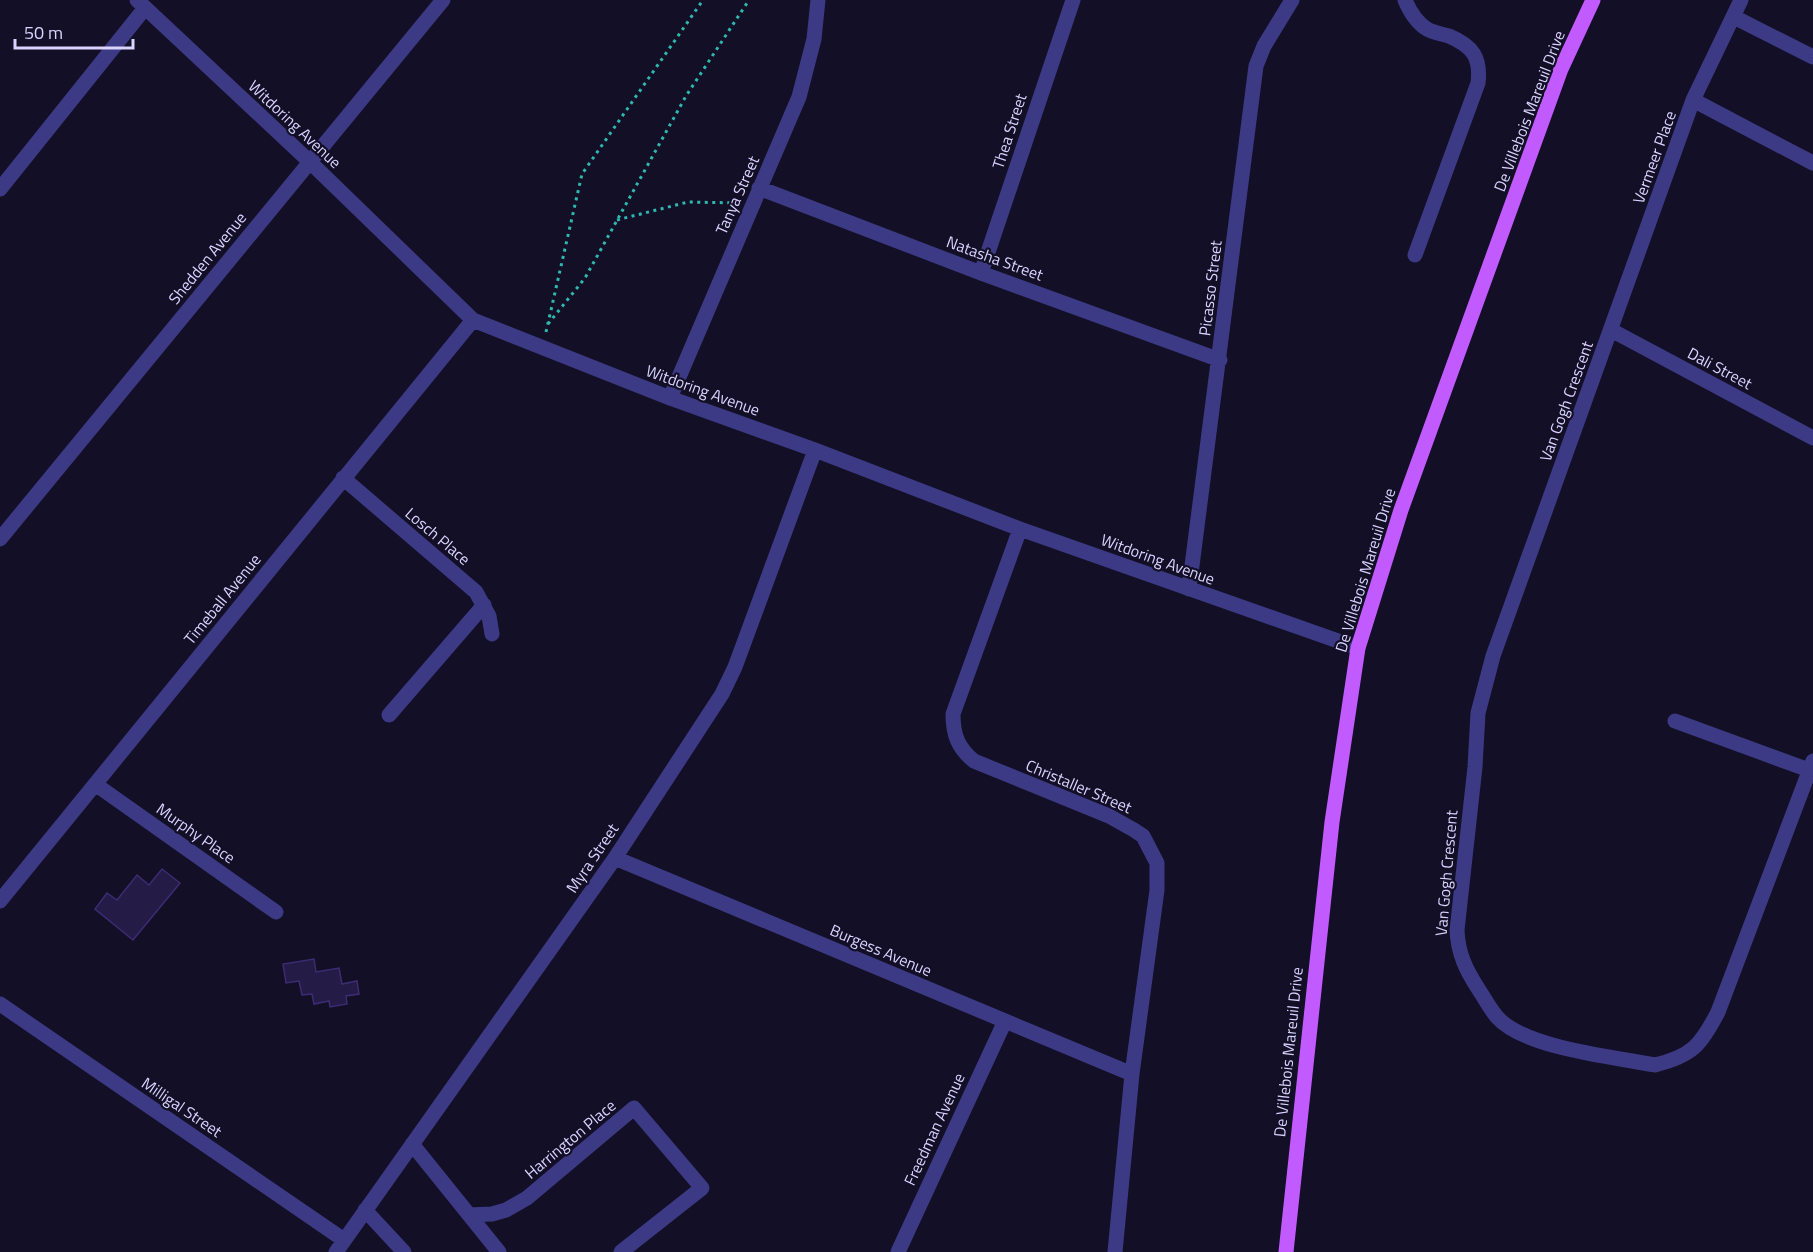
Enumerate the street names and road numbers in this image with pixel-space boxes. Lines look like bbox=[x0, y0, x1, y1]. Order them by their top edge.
street label: De Villebois Mareuil Drive bbox=[1487, 27, 1571, 195]
street label: Witdoring Avenue bbox=[243, 74, 347, 174]
street label: Thea Street bbox=[986, 90, 1033, 172]
street label: Vermeer Place bbox=[1626, 107, 1682, 207]
street label: Tanya Street bbox=[709, 151, 765, 238]
street label: Shedden Avenue bbox=[162, 207, 252, 309]
street label: Natasha Street bbox=[943, 229, 1047, 287]
street label: Picasso Street bbox=[1192, 238, 1228, 337]
street label: Van Gogh Crescent bbox=[1533, 337, 1599, 464]
street label: Dali Street bbox=[1683, 341, 1757, 395]
street label: Witdoring Avenue bbox=[643, 358, 763, 422]
street label: De Villebois Mareuil Drive bbox=[1329, 485, 1401, 655]
street label: Losch Place bbox=[400, 502, 476, 570]
street label: Witdoring Avenue bbox=[1098, 527, 1218, 591]
street label: Timeball Avenue bbox=[178, 548, 266, 650]
street label: Christaller Street bbox=[1022, 753, 1136, 819]
street label: Murphy Place bbox=[152, 797, 240, 869]
street label: Van Gogh Crescent bbox=[1429, 809, 1463, 937]
street label: Myra Street bbox=[560, 818, 624, 898]
street label: Burgess Avenue bbox=[826, 918, 936, 982]
street label: De Villebois Mareuil Drive bbox=[1267, 966, 1309, 1138]
street label: Freedman Avenue bbox=[897, 1069, 971, 1189]
street label: Milligal Street bbox=[137, 1071, 227, 1143]
street label: Harrington Place bbox=[519, 1094, 621, 1184]

